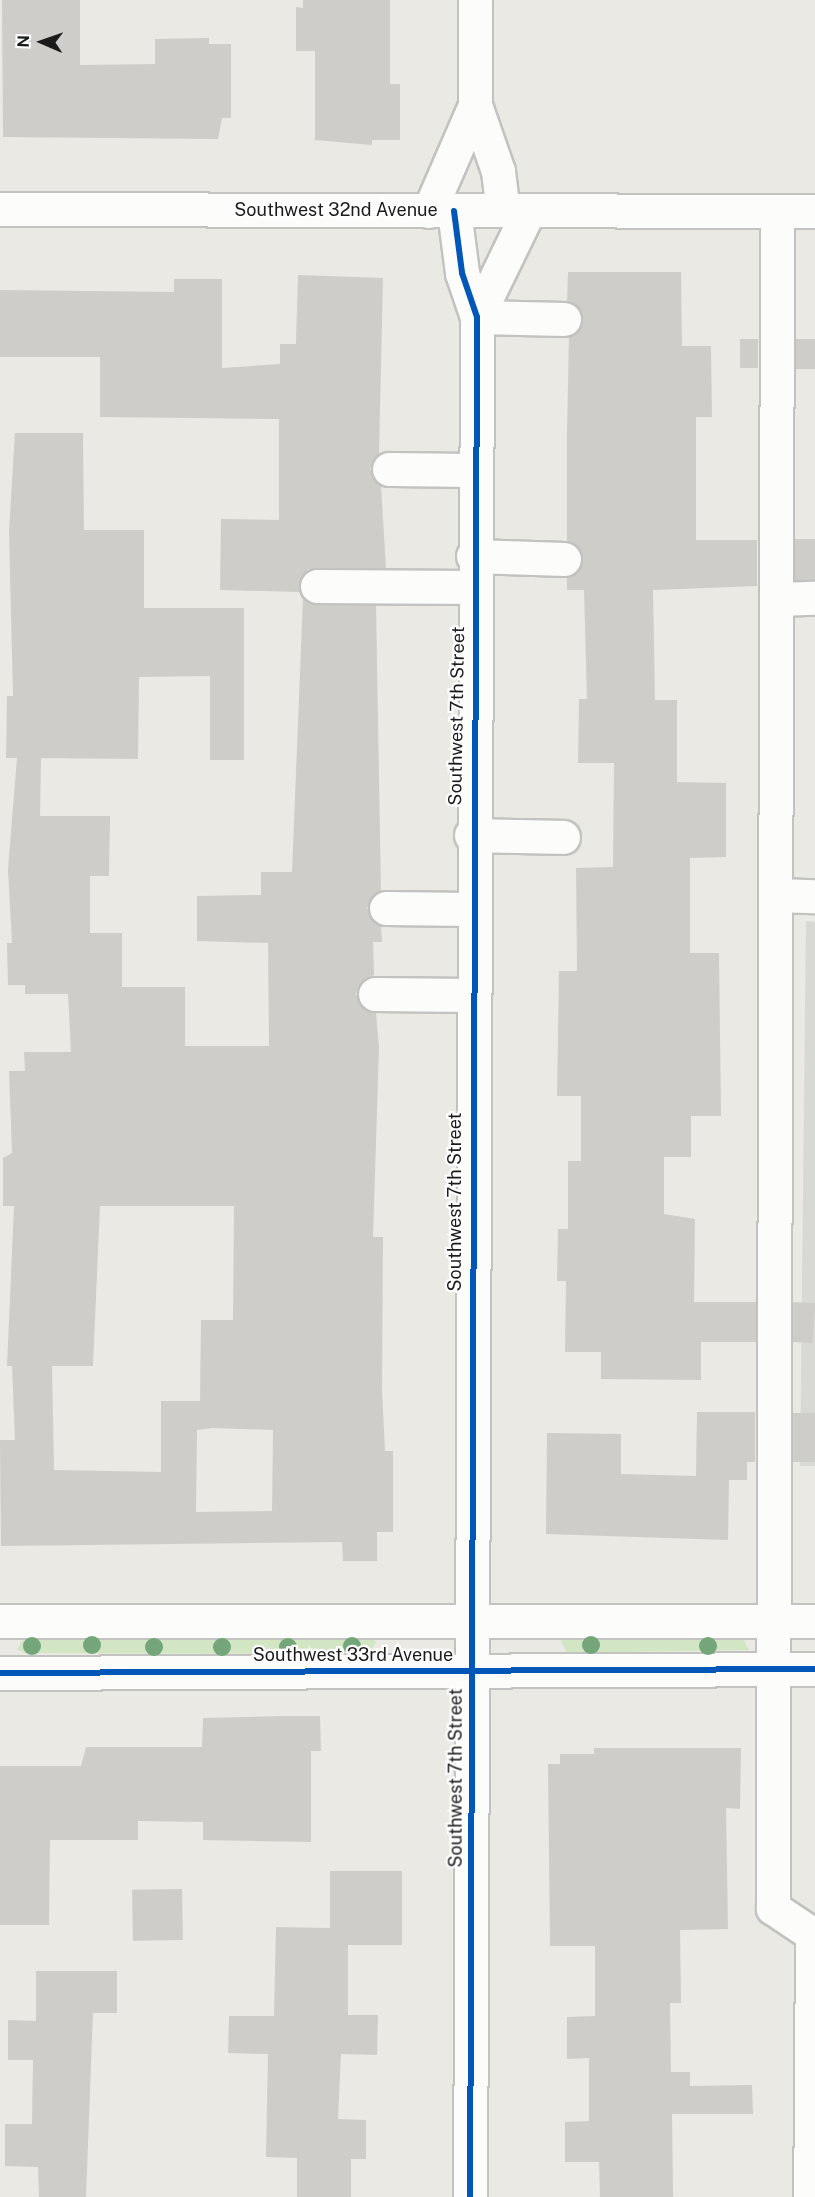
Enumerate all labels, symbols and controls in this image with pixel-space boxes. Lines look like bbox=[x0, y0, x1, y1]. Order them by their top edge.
north arrow bbox=[12, 12, 72, 72]
text: N bbox=[14, 35, 33, 48]
street label: Southwest 32nd Avenue bbox=[234, 199, 438, 221]
street label: Southwest 7th Street bbox=[445, 626, 469, 806]
street label: Southwest 7th Street bbox=[444, 1112, 466, 1292]
street label: Southwest 33rd Avenue bbox=[253, 1644, 453, 1666]
street label: Southwest 7th Street bbox=[445, 1688, 467, 1868]

